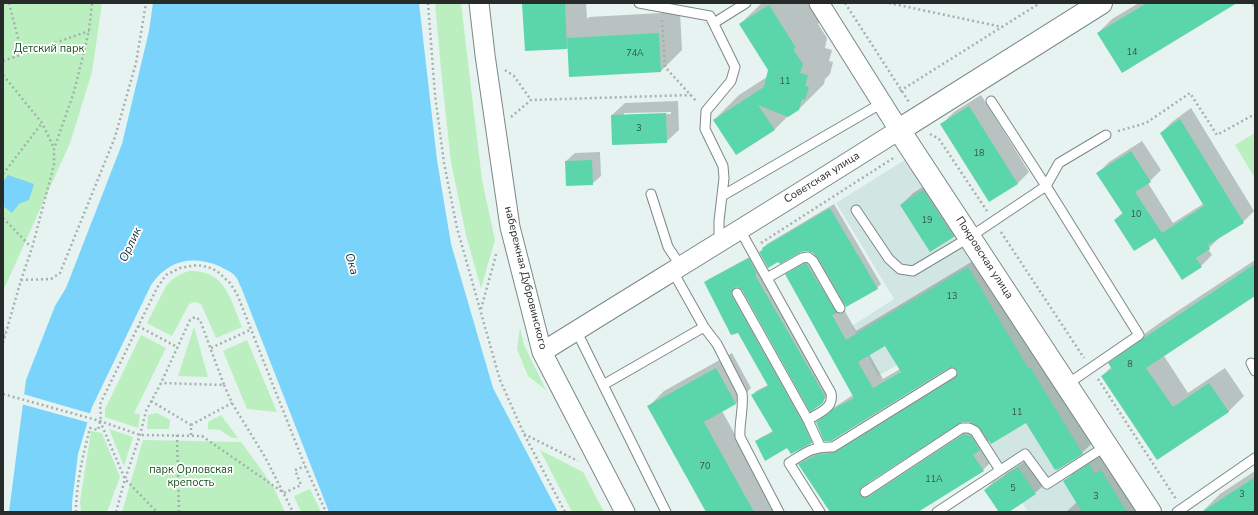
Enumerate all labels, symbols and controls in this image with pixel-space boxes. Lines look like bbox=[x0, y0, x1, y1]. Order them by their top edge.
park label: Детский парк bbox=[14, 42, 84, 56]
house number: 14 bbox=[1127, 48, 1137, 58]
house number: 74А bbox=[626, 49, 644, 59]
house number: 11 bbox=[780, 77, 790, 87]
house number: 3 bbox=[636, 124, 642, 134]
street label: Советская улица bbox=[782, 149, 862, 207]
house number: 18 bbox=[974, 149, 984, 159]
street label: набережная Дубровинского bbox=[501, 205, 549, 351]
house number: 10 bbox=[1131, 210, 1141, 220]
street label: Покровская улица bbox=[952, 214, 1016, 302]
house number: 19 bbox=[922, 216, 932, 226]
water label: Орлик bbox=[117, 225, 145, 265]
water label: Ока bbox=[341, 251, 361, 277]
house number: 13 bbox=[947, 292, 957, 302]
house number: 8 bbox=[1127, 360, 1133, 370]
house number: 11 bbox=[1012, 408, 1022, 418]
house number: 70 bbox=[700, 462, 710, 472]
park label: парк Орловская крепость bbox=[149, 463, 233, 489]
house number: 11А bbox=[925, 475, 943, 485]
house number: 5 bbox=[1010, 484, 1016, 494]
house number: 3 bbox=[1239, 490, 1245, 500]
house number: 3 bbox=[1093, 492, 1099, 502]

